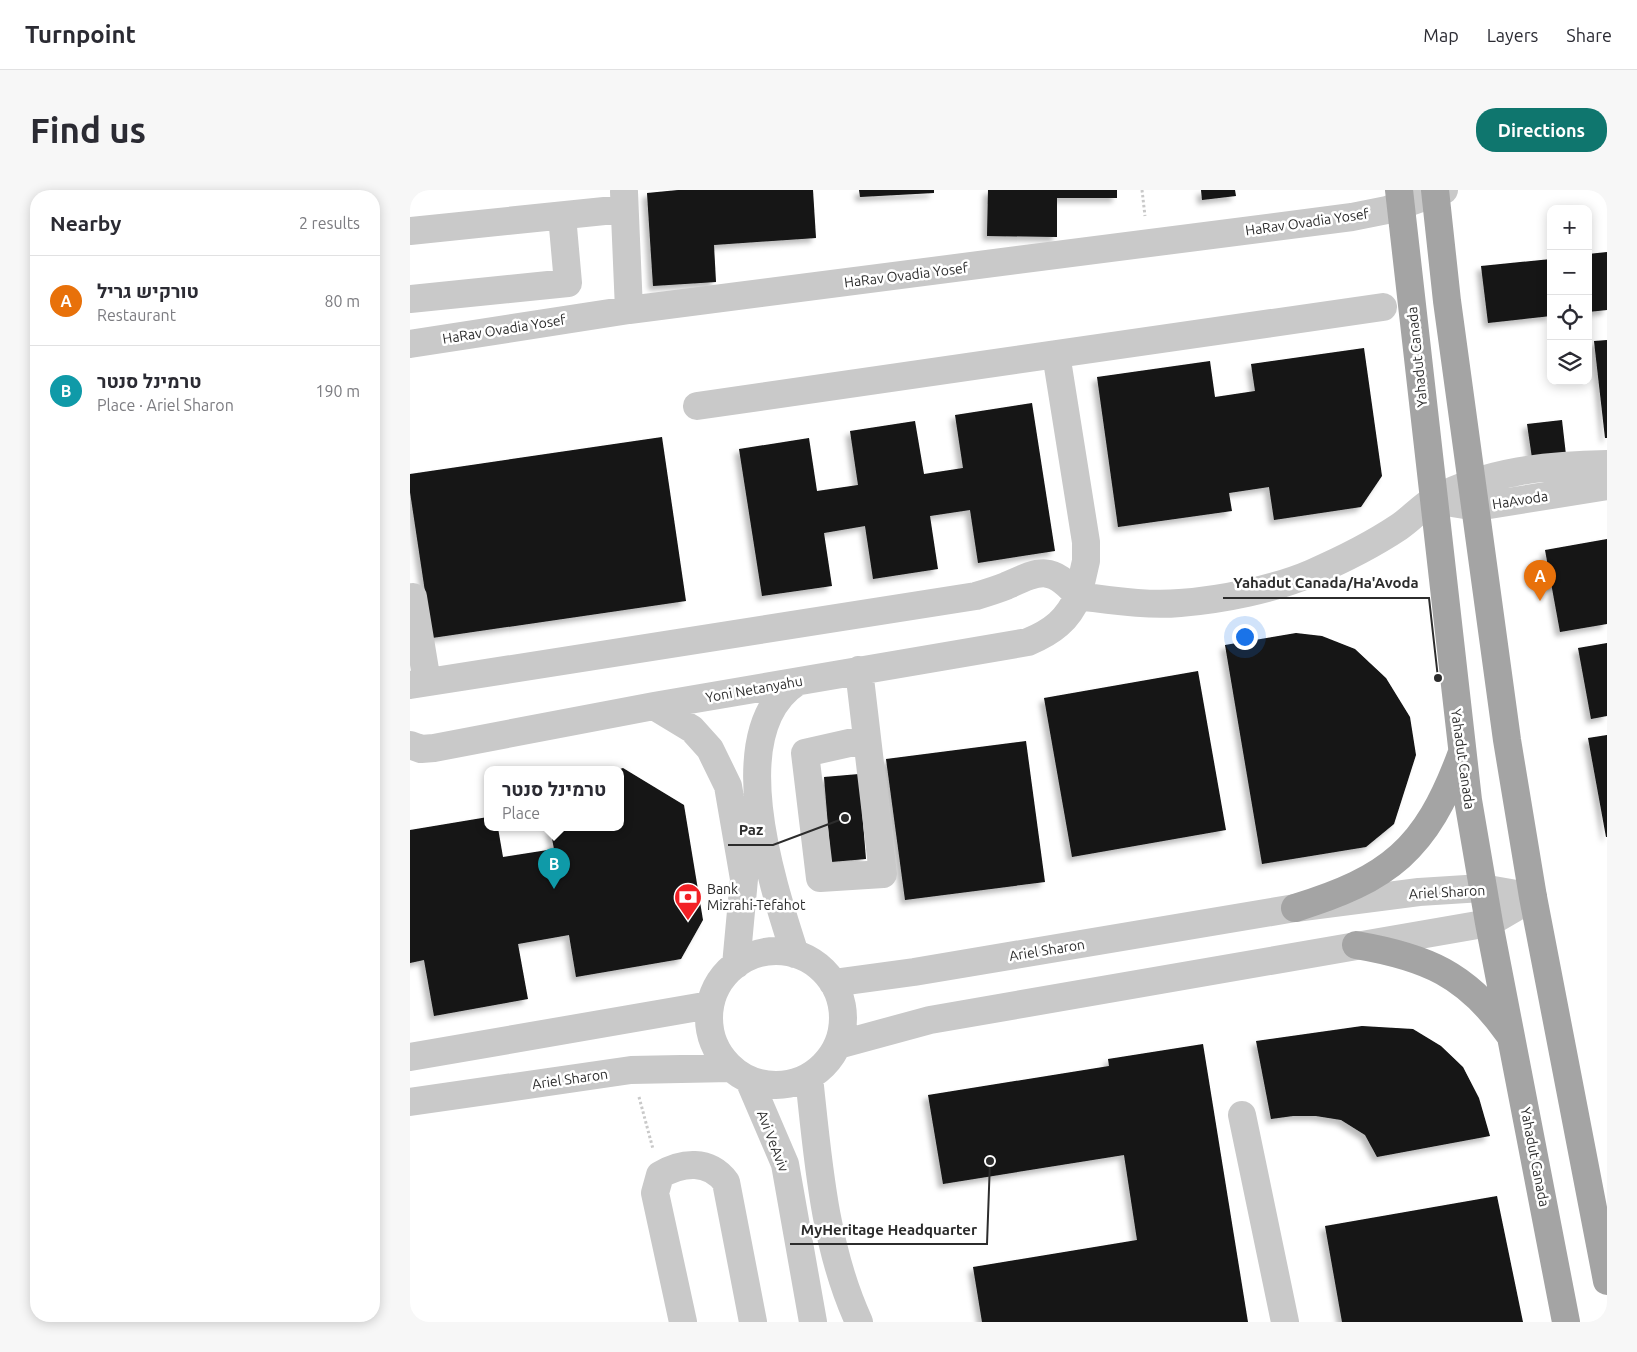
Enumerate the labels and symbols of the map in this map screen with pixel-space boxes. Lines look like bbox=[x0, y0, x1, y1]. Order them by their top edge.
street label: HaRav Ovadia Yosef bbox=[1244, 205, 1370, 239]
street label: HaRav Ovadia Yosef bbox=[843, 259, 969, 291]
street label: Yahadut Canada bbox=[1404, 306, 1430, 408]
street label: HaRav Ovadia Yosef bbox=[441, 311, 567, 347]
street label: HaAvoda bbox=[1491, 488, 1549, 512]
pin: A bbox=[1524, 560, 1556, 601]
callout: Yahadut Canada/Ha'Avoda bbox=[1223, 568, 1429, 598]
text: Yahadut Canada/Ha'Avoda bbox=[1233, 574, 1419, 591]
your location bbox=[1232, 624, 1258, 650]
street label: Yoni Netanyahu bbox=[704, 673, 804, 705]
street label: Yahadut Canada bbox=[1448, 708, 1478, 810]
callout: Paz bbox=[728, 815, 773, 845]
text: Paz bbox=[739, 821, 763, 838]
pin: B bbox=[538, 848, 570, 889]
place label: Bank Mizrahi-Tefahot bbox=[707, 881, 806, 913]
bank icon: Bank Mizrahi-Tefahot bbox=[673, 882, 703, 921]
street label: Ariel Sharon bbox=[1408, 882, 1486, 902]
street label: Ariel Sharon bbox=[1008, 936, 1086, 964]
street label: Ariel Sharon bbox=[531, 1066, 609, 1092]
street label: Yahadut Canada bbox=[1517, 1106, 1553, 1208]
street label: Avi VeAviv bbox=[754, 1108, 792, 1174]
callout: MyHeritage Headquarter bbox=[790, 1214, 987, 1244]
text: MyHeritage Headquarter bbox=[801, 1221, 978, 1238]

